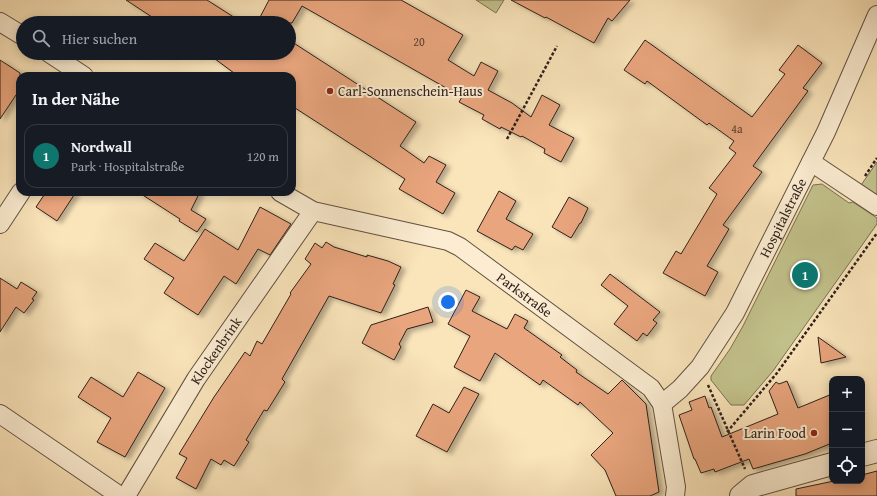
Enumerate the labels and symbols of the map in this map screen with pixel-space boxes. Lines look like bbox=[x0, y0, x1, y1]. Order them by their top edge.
house number: 20 bbox=[413, 33, 425, 50]
place label: Carl-Sonnenschein-Haus bbox=[338, 81, 482, 101]
marker: Carl-Sonnenschein-Haus bbox=[325, 86, 335, 96]
house number: 4a bbox=[731, 120, 743, 137]
street label: Hospitalstraße bbox=[754, 174, 811, 261]
pin: 1 bbox=[792, 260, 818, 290]
street label: Parkstraße bbox=[493, 267, 557, 322]
your location bbox=[438, 292, 458, 312]
street label: Klockenbrink bbox=[185, 312, 247, 388]
place label: Larin Food bbox=[744, 423, 807, 443]
marker: Larin Food bbox=[809, 428, 819, 438]

